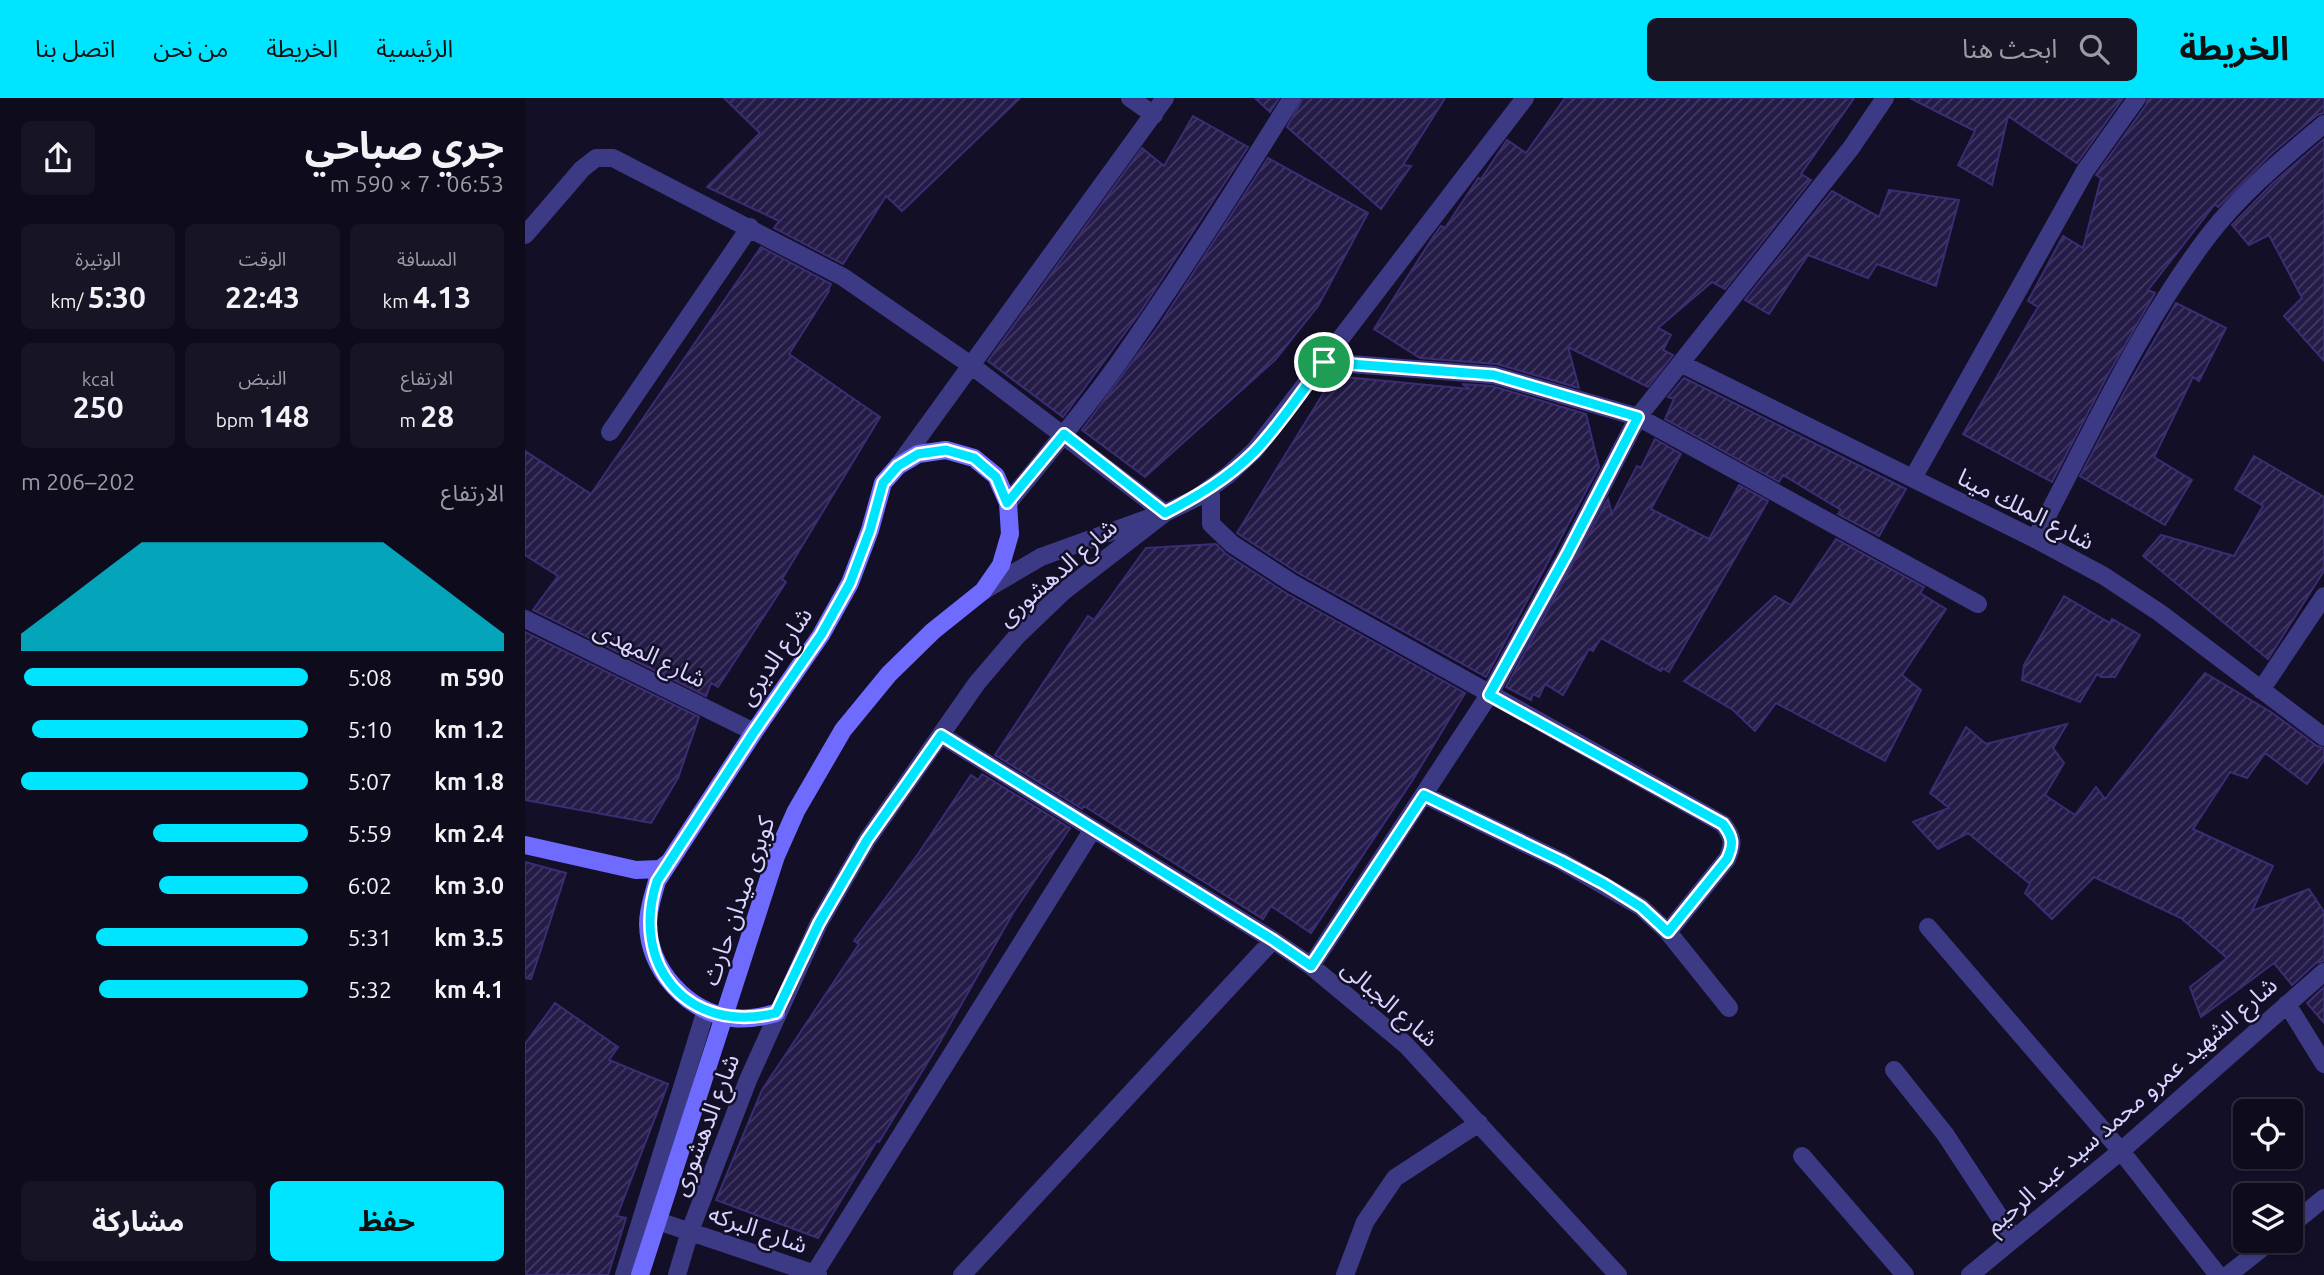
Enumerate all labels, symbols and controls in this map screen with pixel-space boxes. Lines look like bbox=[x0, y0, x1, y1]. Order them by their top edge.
search box bbox=[1647, 18, 2137, 81]
text: الخريطة bbox=[2179, 29, 2289, 66]
icon: search bbox=[2075, 30, 2113, 68]
text: ابحث هنا bbox=[1962, 34, 2057, 63]
text: اتصل بنا bbox=[35, 35, 115, 62]
text: من نحن bbox=[153, 35, 228, 62]
text: الخريطة bbox=[266, 35, 338, 62]
text: الرئيسية bbox=[376, 35, 453, 62]
button: share bbox=[21, 121, 95, 195]
text: جري صباحي bbox=[305, 124, 504, 166]
text: 06:53 · 7 × 590 m bbox=[330, 171, 504, 196]
text: الوتيرة bbox=[75, 248, 121, 270]
text: الوقت bbox=[239, 248, 286, 270]
text: المسافة bbox=[397, 248, 457, 270]
text: 5:30 bbox=[88, 280, 146, 314]
text: 22:43 bbox=[225, 280, 300, 314]
text: 4.13 bbox=[413, 280, 471, 314]
text: /km bbox=[50, 290, 88, 312]
text: km bbox=[383, 290, 413, 312]
pin bbox=[1294, 332, 1354, 392]
icon: arrive bbox=[1305, 343, 1343, 381]
text: النبض bbox=[238, 367, 287, 389]
text: الارتفاع bbox=[401, 367, 453, 389]
text: kcal bbox=[82, 368, 115, 390]
text: 250 bbox=[73, 390, 124, 424]
text: 148 bbox=[259, 399, 309, 433]
text: 28 bbox=[420, 399, 454, 433]
text: bpm bbox=[216, 409, 259, 431]
text: m bbox=[400, 409, 420, 431]
street label: شارع الملك مينا bbox=[1951, 463, 2099, 559]
text: 202–206 m bbox=[21, 469, 135, 494]
text: الارتفاع bbox=[441, 480, 504, 505]
street label: شارع الدهشورى bbox=[992, 513, 1125, 634]
street label: شارع الديرى bbox=[733, 602, 821, 712]
street label: شارع المهدى bbox=[588, 615, 710, 696]
text: 5:08 bbox=[347, 665, 392, 690]
text: 590 m bbox=[440, 665, 504, 690]
text: 5:10 bbox=[347, 717, 392, 742]
text: 1.2 km bbox=[434, 717, 504, 742]
text: 5:07 bbox=[347, 769, 392, 794]
text: 1.8 km bbox=[434, 769, 504, 794]
street label: كوبرى ميدان حارث bbox=[696, 812, 781, 989]
text: 5:59 bbox=[347, 821, 392, 846]
text: 2.4 km bbox=[434, 821, 504, 846]
text: 6:02 bbox=[347, 873, 392, 898]
text: 3.0 km bbox=[434, 873, 504, 898]
text: 5:31 bbox=[347, 925, 392, 950]
text: 3.5 km bbox=[434, 925, 504, 950]
street label: شارع الجبالى bbox=[1334, 954, 1444, 1055]
street label: شارع الشهيد عمرو محمد سيد عبد الرحيم bbox=[1980, 971, 2285, 1242]
text: 5:32 bbox=[347, 977, 392, 1002]
text: 4.1 km bbox=[434, 977, 504, 1002]
street label: شارع الدهشورى bbox=[666, 1050, 748, 1201]
map controls bbox=[2233, 1099, 2303, 1253]
button: locate bbox=[2233, 1099, 2303, 1169]
button: مشاركة bbox=[21, 1181, 256, 1261]
button: حفظ bbox=[270, 1181, 504, 1261]
button: layers bbox=[2233, 1183, 2303, 1253]
street label: شارع البركه bbox=[704, 1200, 811, 1262]

